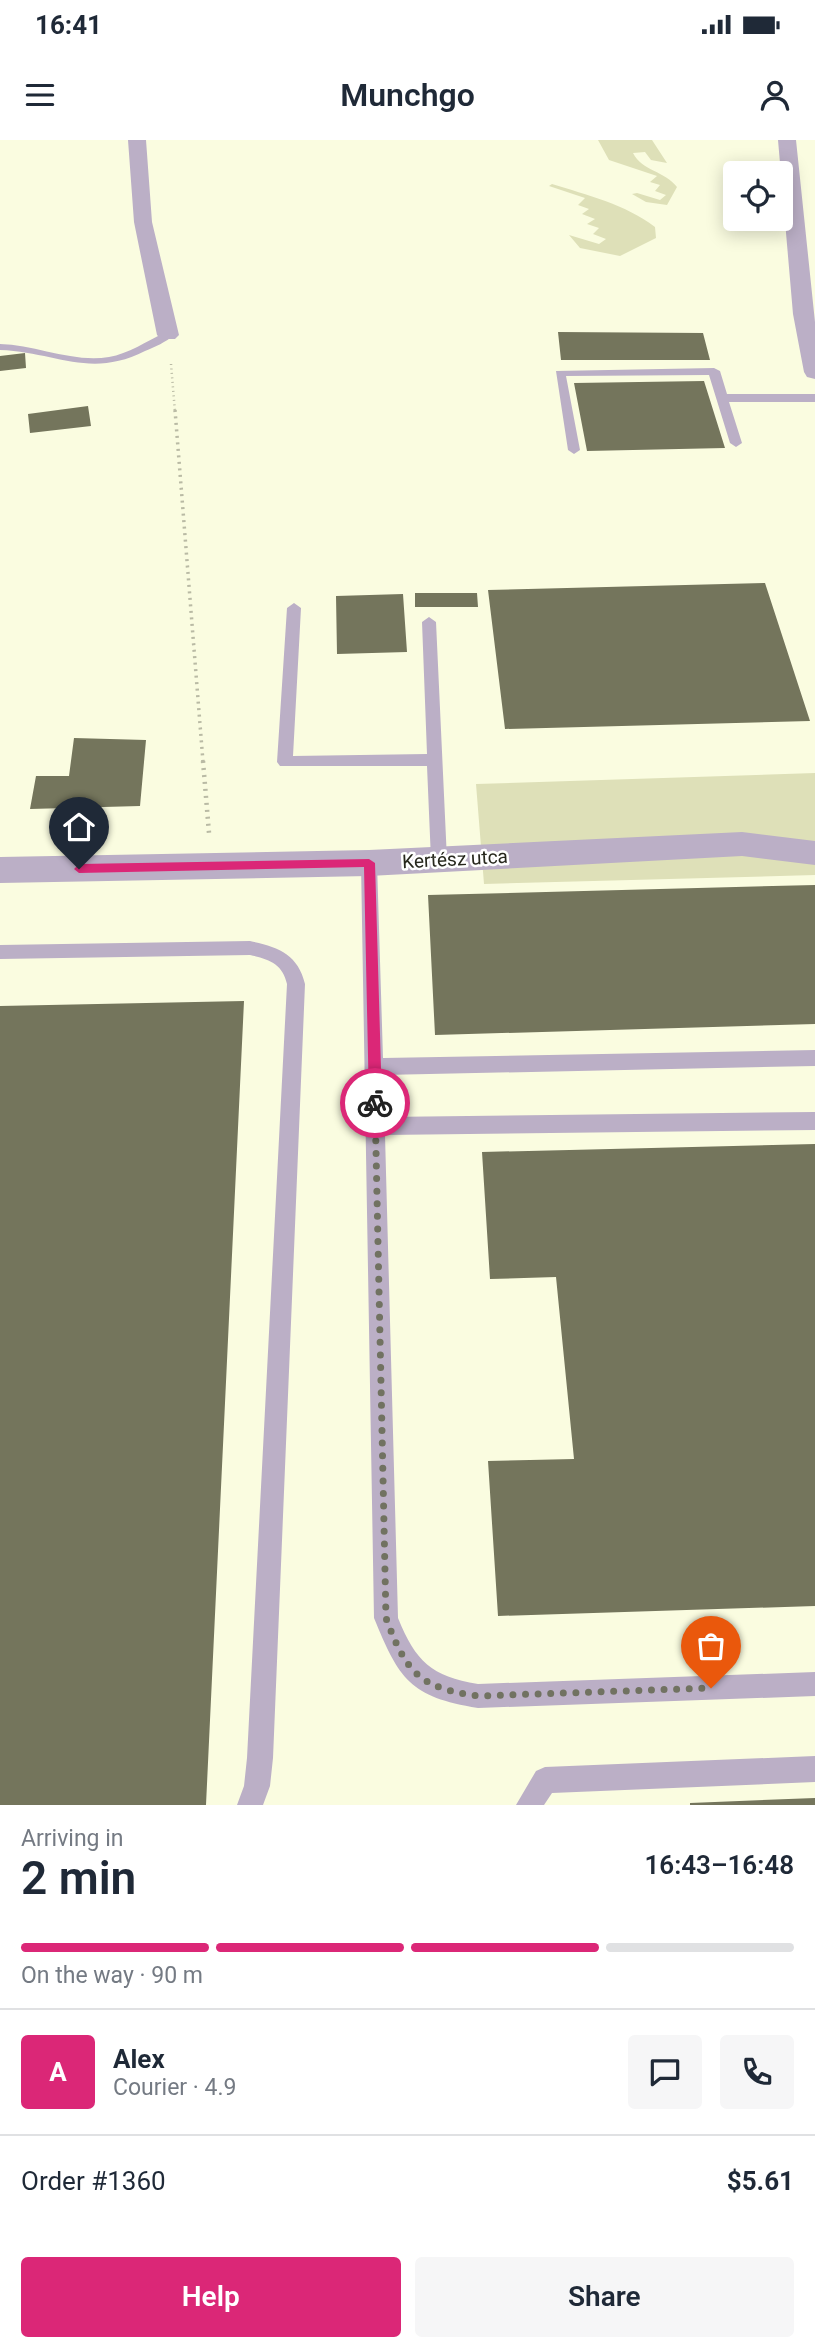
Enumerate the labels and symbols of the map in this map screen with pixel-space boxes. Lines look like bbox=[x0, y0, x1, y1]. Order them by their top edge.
pin bbox=[49, 797, 109, 869]
street label: Kertész utca bbox=[402, 845, 508, 873]
courier bbox=[340, 1068, 410, 1138]
pin bbox=[681, 1616, 741, 1688]

